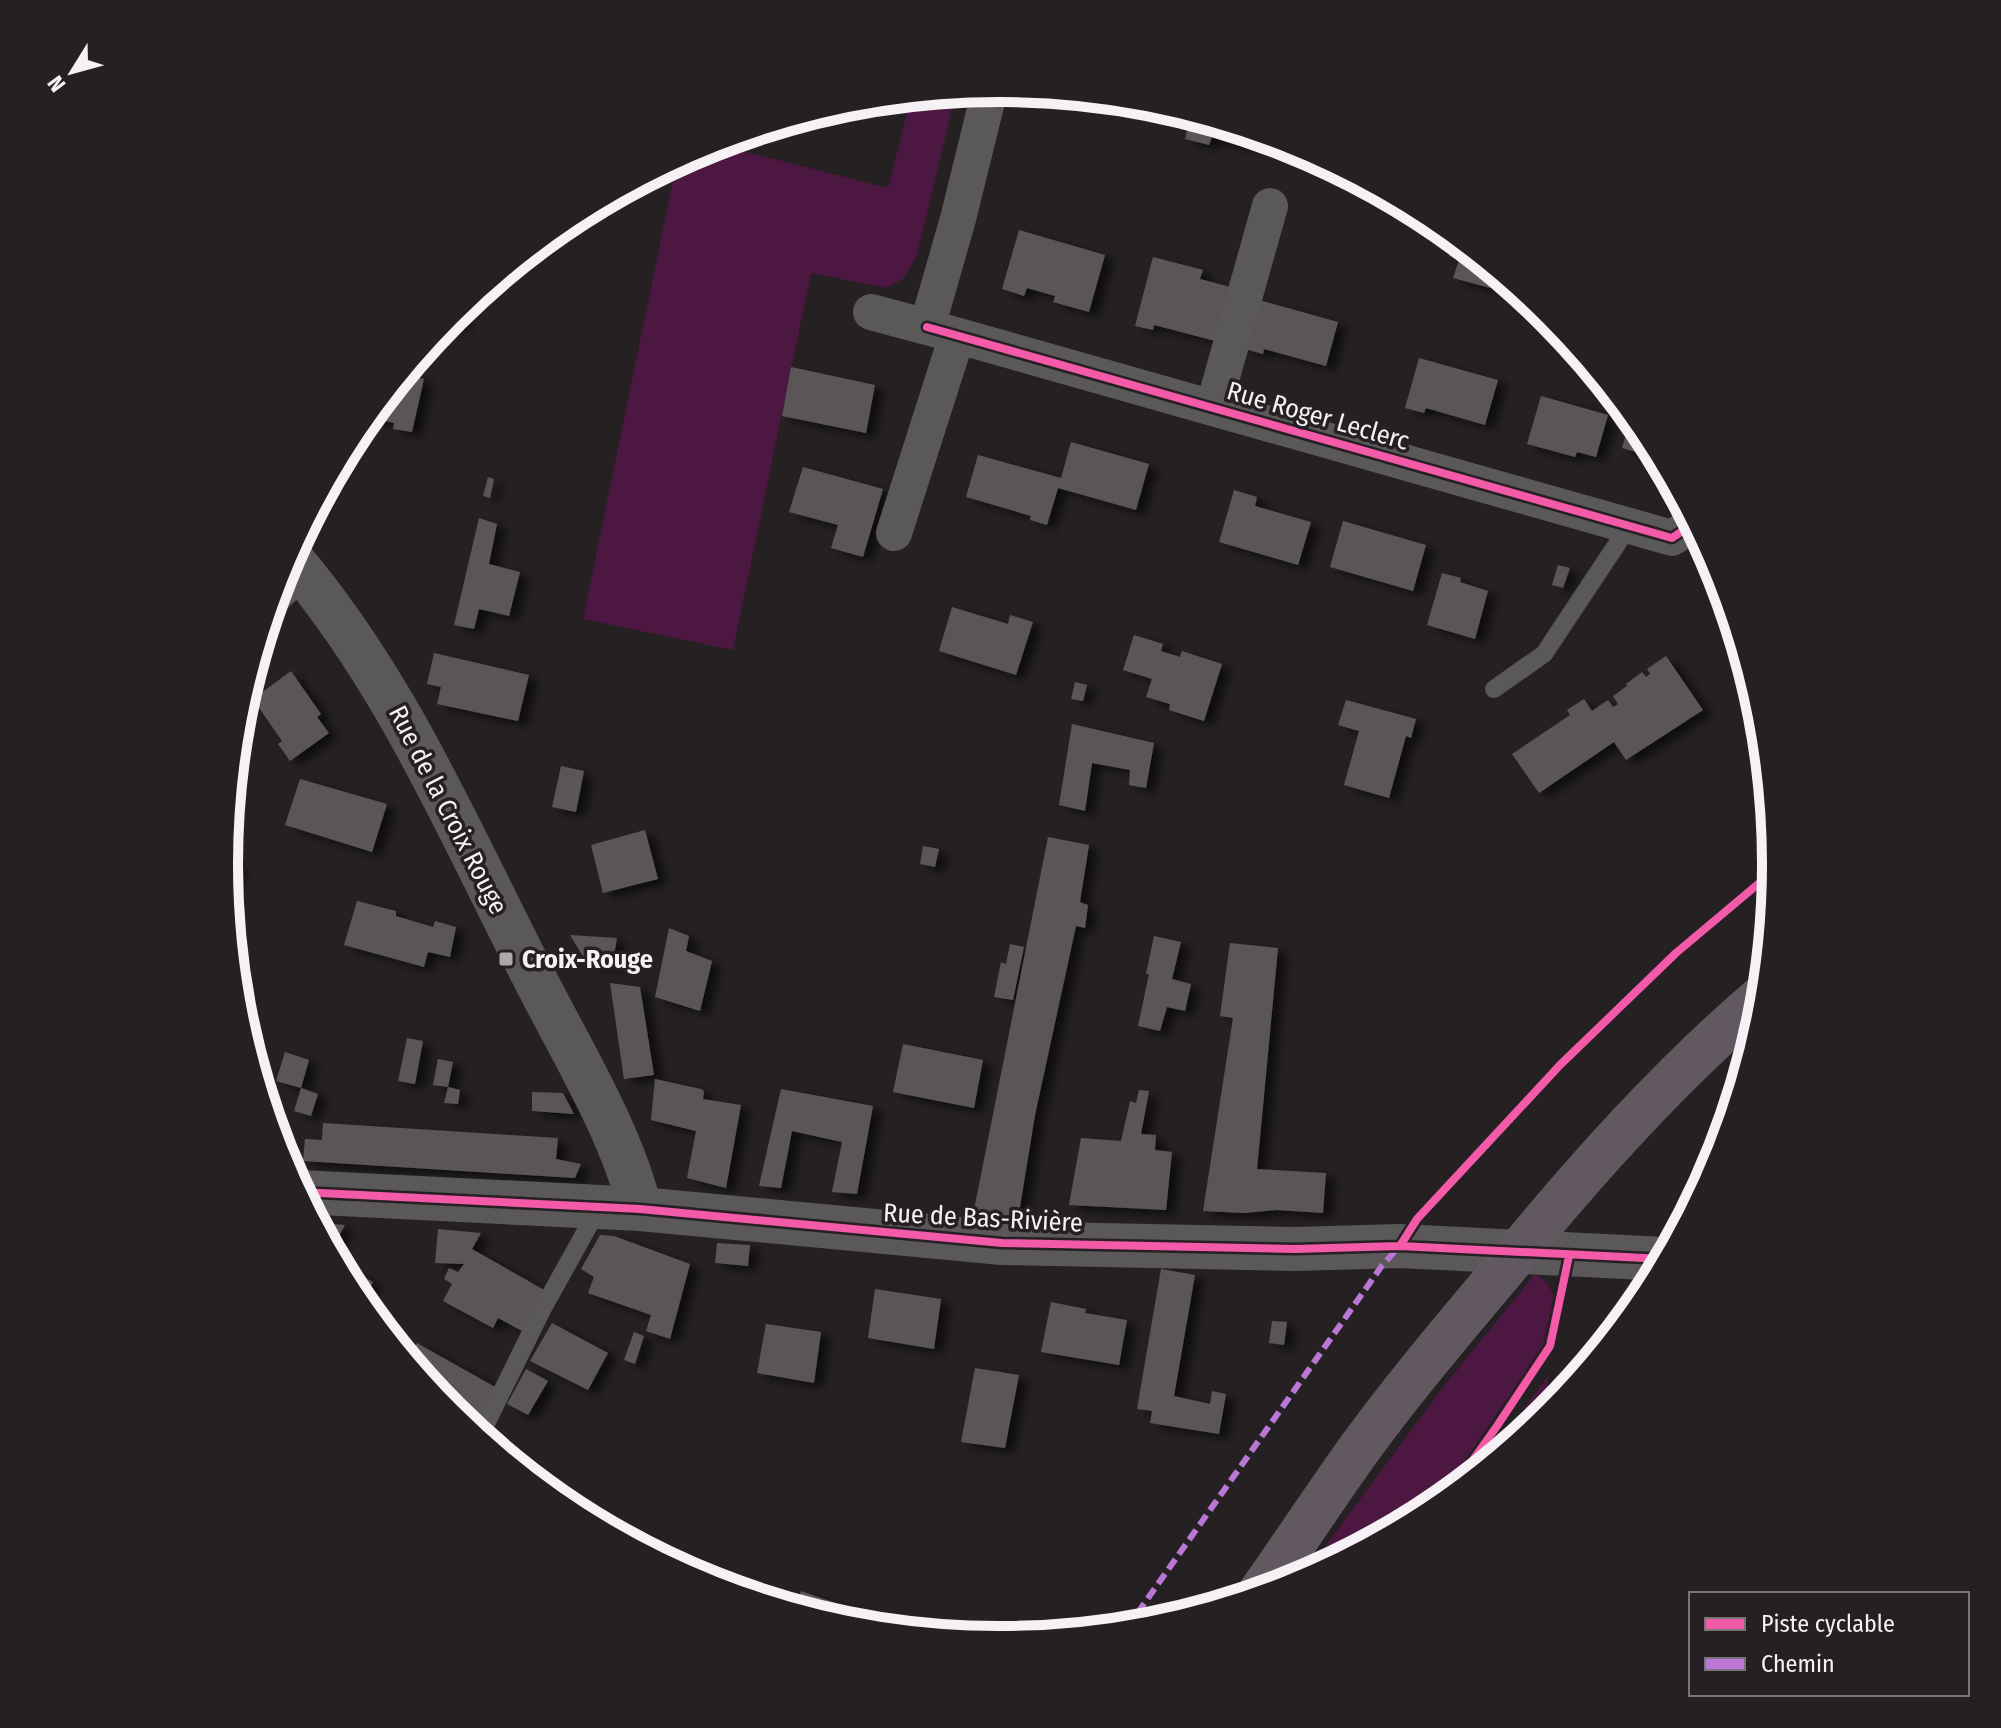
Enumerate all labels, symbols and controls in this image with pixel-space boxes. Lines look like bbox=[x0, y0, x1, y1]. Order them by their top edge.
north arrow bbox=[32, 32, 112, 112]
text: N bbox=[42, 70, 71, 97]
street label: Rue Roger Leclerc bbox=[1223, 375, 1413, 457]
street label: Rue de la Croix Rouge bbox=[382, 701, 514, 919]
place label: Croix-Rouge bbox=[522, 944, 653, 975]
marker: Croix-Rouge bbox=[497, 950, 515, 968]
street label: Rue de Bas-Rivière bbox=[882, 1197, 1084, 1239]
legend bbox=[1689, 1592, 1969, 1696]
text: Piste cyclable bbox=[1761, 1610, 1895, 1638]
text: Chemin bbox=[1761, 1650, 1835, 1678]

